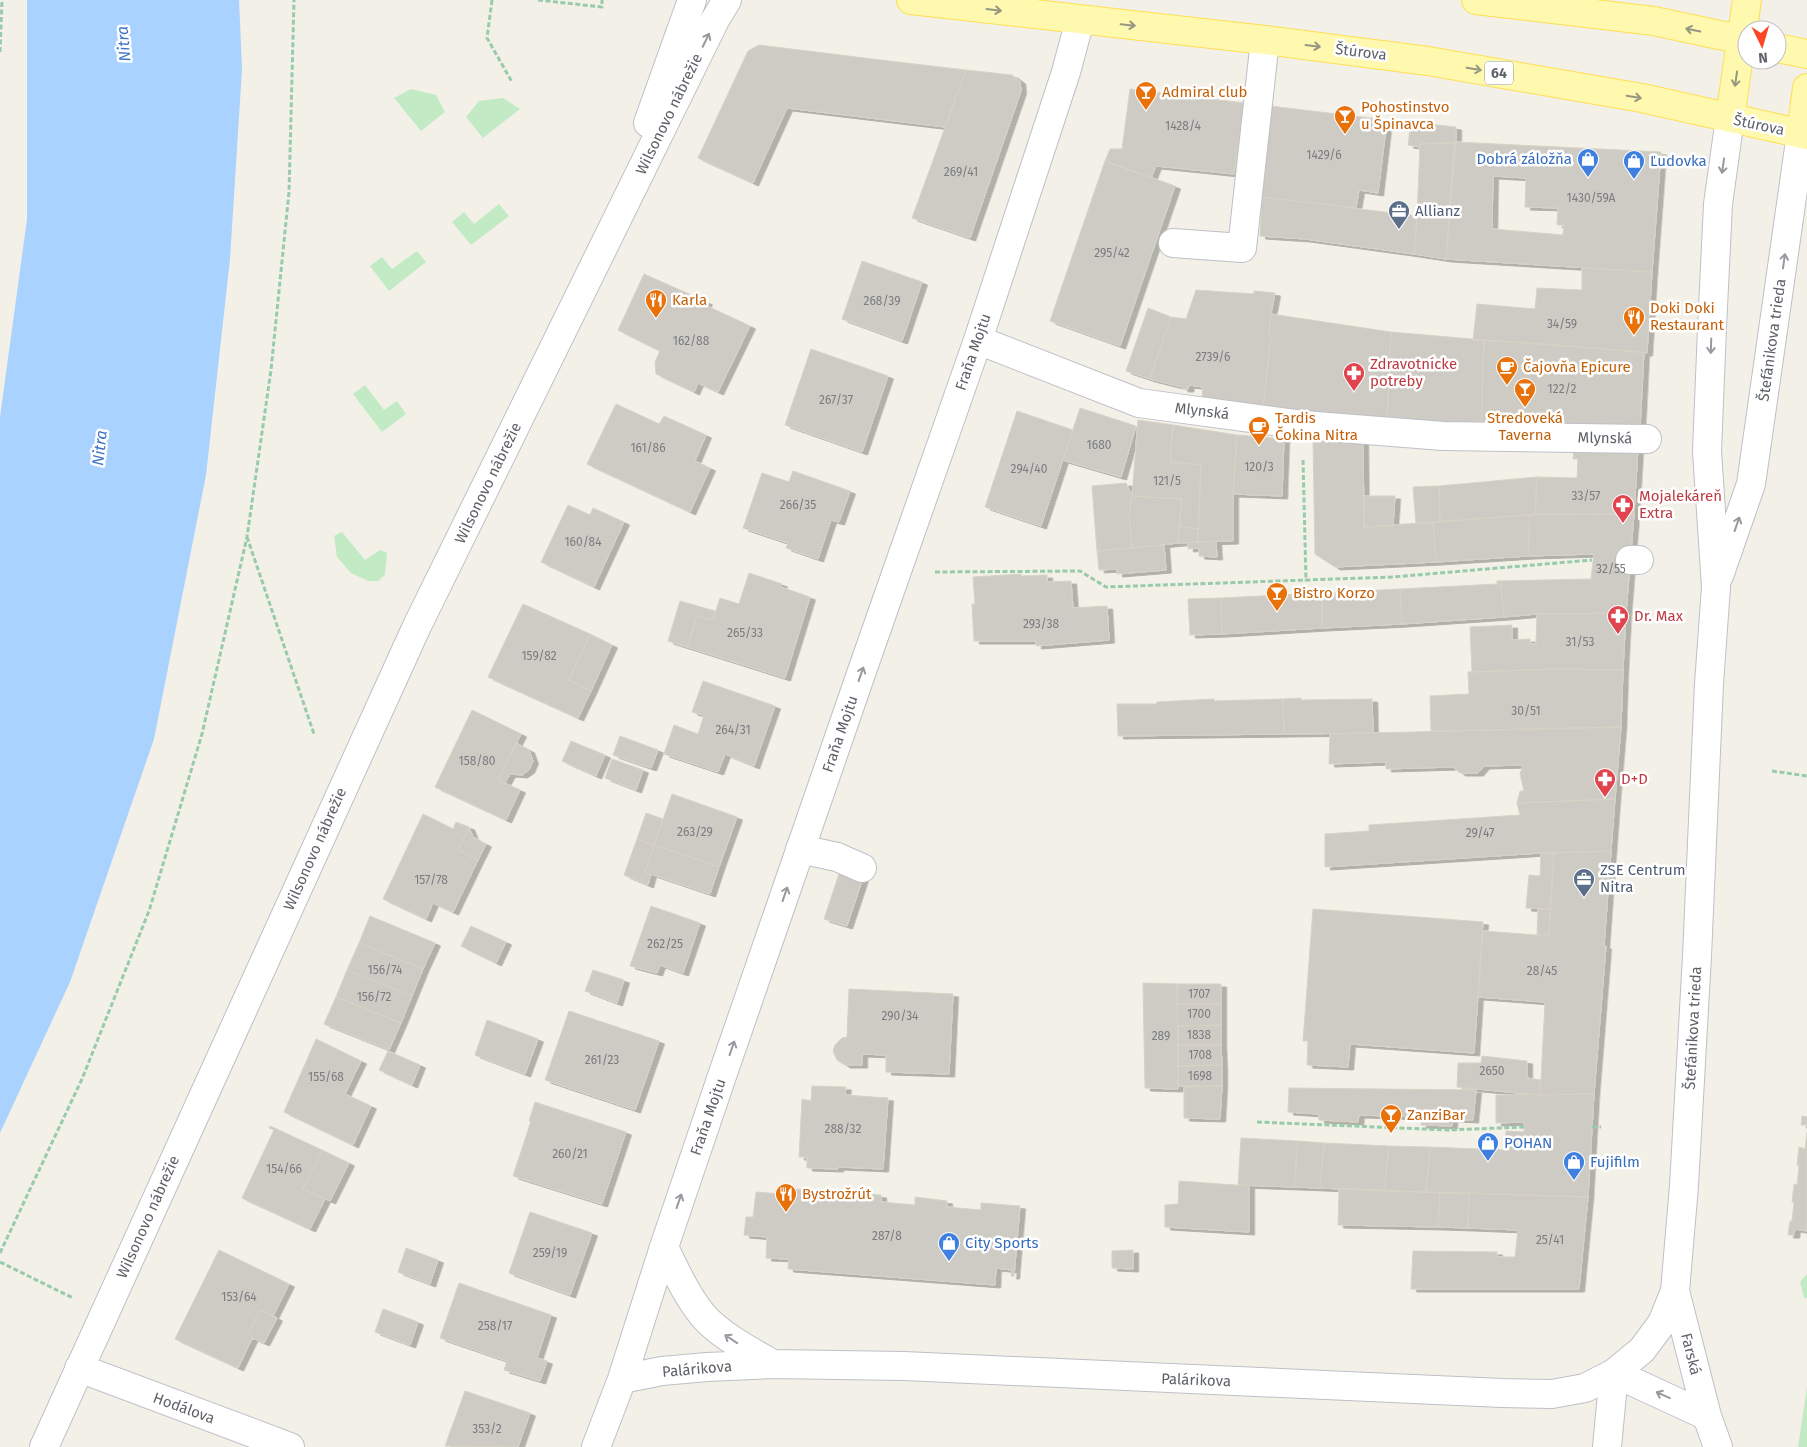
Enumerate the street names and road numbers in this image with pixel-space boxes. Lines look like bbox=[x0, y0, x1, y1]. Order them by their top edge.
street label: Štúrova bbox=[1334, 40, 1388, 64]
street label: Wilsonovo nábrežie bbox=[632, 50, 706, 178]
road number: 64 bbox=[1485, 62, 1513, 84]
street label: Štúrova bbox=[1732, 111, 1786, 139]
street label: Štefánikova trieda bbox=[1754, 278, 1790, 402]
street label: Fraňa Mojtu bbox=[951, 311, 995, 393]
street label: Mlynská bbox=[1174, 399, 1230, 423]
street label: Wilsonovo nábrežie bbox=[451, 419, 525, 547]
street label: Mlynská bbox=[1577, 429, 1633, 447]
street label: Fraňa Mojtu bbox=[818, 693, 862, 775]
street label: Wilsonovo nábrežie bbox=[280, 785, 350, 913]
street label: Štefánikova trieda bbox=[1681, 966, 1705, 1090]
street label: Fraňa Mojtu bbox=[686, 1076, 730, 1158]
street label: Wilsonovo nábrežie bbox=[113, 1153, 183, 1281]
street label: Farská bbox=[1677, 1331, 1705, 1377]
street label: Palárikova bbox=[661, 1357, 733, 1381]
street label: Palárikova bbox=[1161, 1370, 1231, 1390]
street label: Hodálova bbox=[151, 1389, 217, 1427]

